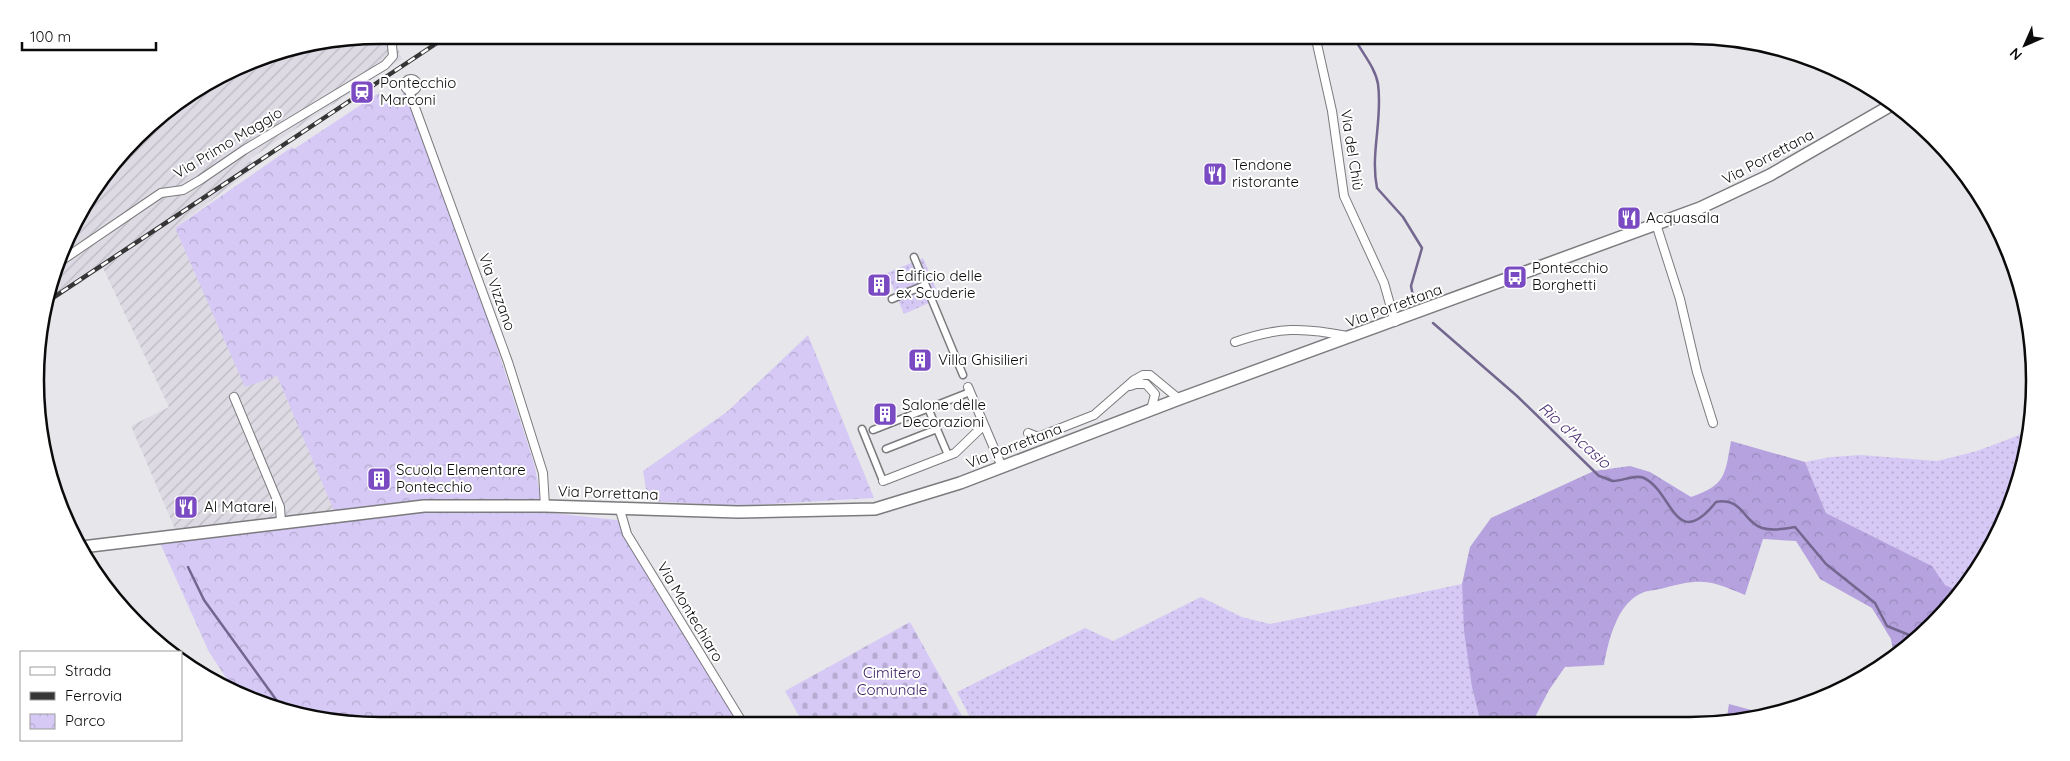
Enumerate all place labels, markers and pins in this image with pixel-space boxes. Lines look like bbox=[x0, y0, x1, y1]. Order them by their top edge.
place label: Pontecchio Marconi bbox=[380, 73, 456, 109]
station icon: Pontecchio Marconi bbox=[349, 79, 375, 105]
place label: Tendone ristorante bbox=[1232, 155, 1299, 191]
restaurant icon: Tendone ristorante bbox=[1202, 161, 1228, 187]
restaurant icon: Acquasala bbox=[1616, 205, 1642, 231]
place label: Acquasala bbox=[1646, 208, 1719, 227]
place label: Pontecchio Borghetti bbox=[1532, 258, 1608, 294]
bus stop icon: Pontecchio Borghetti bbox=[1502, 264, 1528, 290]
place label: Edificio delle ex Scuderie bbox=[896, 266, 982, 302]
building icon: Edificio delle ex Scuderie bbox=[866, 272, 892, 298]
building icon: Villa Ghisilieri bbox=[907, 347, 933, 373]
place label: Villa Ghisilieri bbox=[938, 350, 1028, 369]
place label: Salone delle Decorazioni bbox=[902, 395, 986, 431]
building icon: Salone delle Decorazioni bbox=[872, 401, 898, 427]
place label: Scuola Elementare Pontecchio bbox=[396, 460, 526, 496]
building icon: Scuola Elementare Pontecchio bbox=[366, 466, 392, 492]
restaurant icon: Al Matarel bbox=[173, 494, 199, 520]
place label: Al Matarel bbox=[204, 497, 274, 516]

